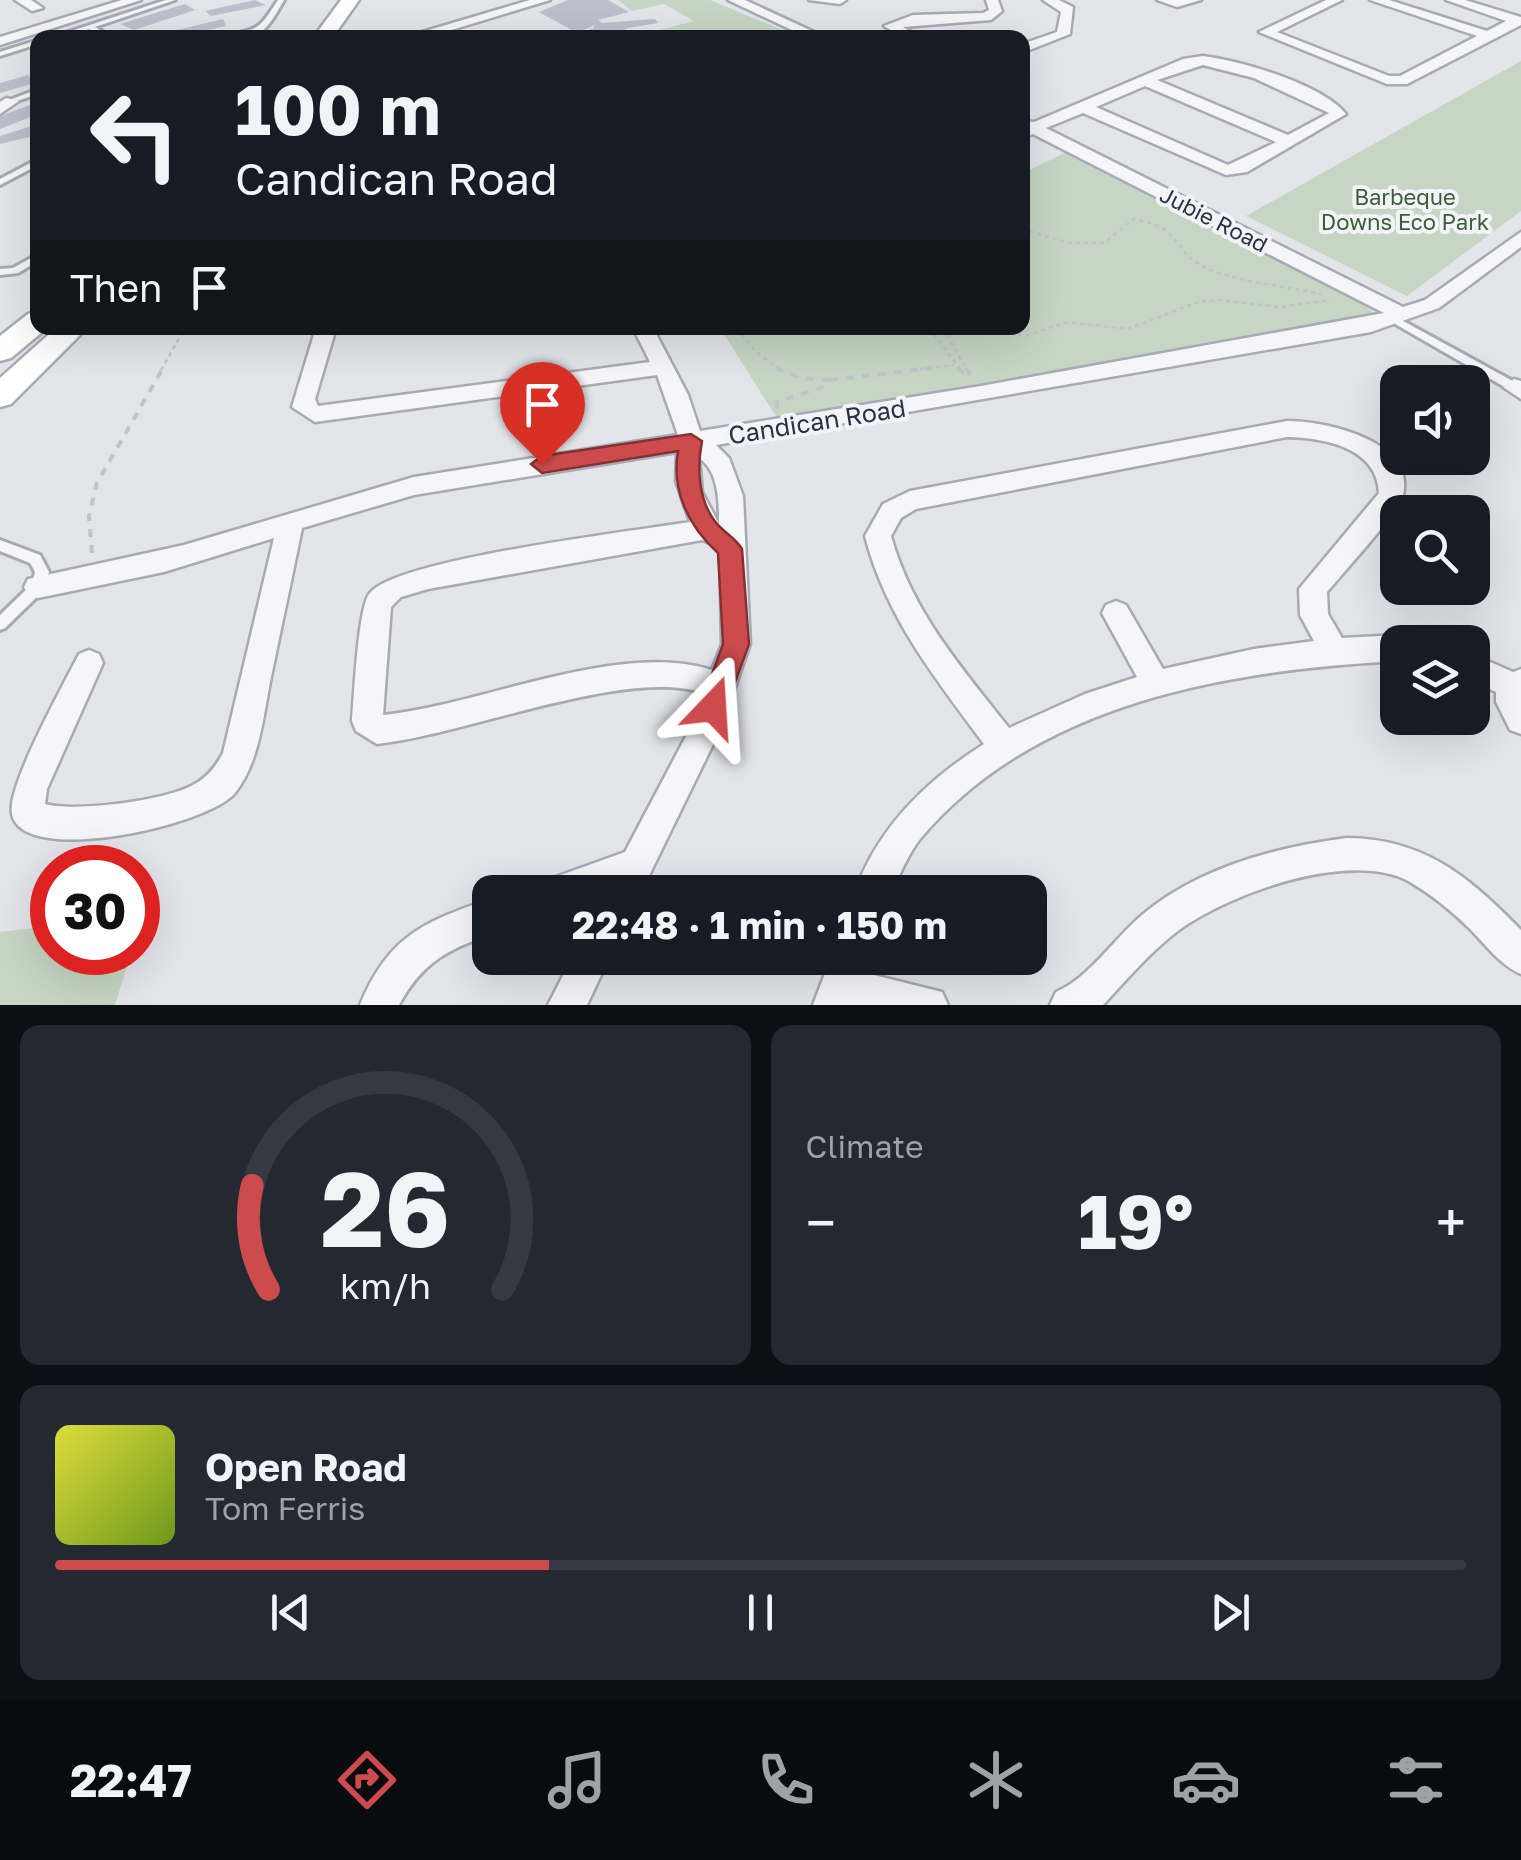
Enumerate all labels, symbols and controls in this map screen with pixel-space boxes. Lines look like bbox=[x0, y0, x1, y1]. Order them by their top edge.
text: 100 m bbox=[235, 66, 441, 150]
icon: left bbox=[70, 70, 200, 200]
text: Candican Road bbox=[235, 151, 558, 205]
street label: Jubie Road bbox=[1156, 180, 1272, 258]
park label: Barbeque Downs Eco Park bbox=[1321, 183, 1489, 235]
icon: arrive bbox=[182, 260, 237, 315]
text: Then bbox=[70, 265, 162, 310]
pin bbox=[500, 362, 585, 465]
map controls bbox=[1380, 365, 1490, 735]
button: sound bbox=[1380, 365, 1490, 475]
icon: arrive bbox=[515, 377, 570, 432]
street label: Candican Road bbox=[726, 392, 908, 450]
button: search bbox=[1380, 495, 1490, 605]
button: layers bbox=[1380, 625, 1490, 735]
position arrow bbox=[661, 655, 765, 759]
speed limit sign: 30 bbox=[30, 845, 160, 975]
text: 22:48 · 1 min · 150 m bbox=[572, 902, 947, 947]
text: Climate bbox=[806, 1127, 924, 1165]
text: 26 bbox=[321, 1145, 450, 1270]
text: 19° bbox=[1078, 1175, 1194, 1266]
text: − bbox=[806, 1189, 836, 1255]
text: + bbox=[1436, 1189, 1466, 1255]
text: km/h bbox=[340, 1264, 431, 1307]
text: Open Road bbox=[205, 1444, 407, 1489]
text: Tom Ferris bbox=[205, 1489, 365, 1527]
icon: previous bbox=[263, 1585, 318, 1640]
icon: pause bbox=[733, 1585, 788, 1640]
icon: next bbox=[1203, 1585, 1258, 1640]
icon: directions bbox=[332, 1745, 402, 1815]
icon: music bbox=[542, 1745, 612, 1815]
icon: phone bbox=[751, 1745, 821, 1815]
icon: climate bbox=[961, 1745, 1031, 1815]
icon: car bbox=[1171, 1745, 1241, 1815]
icon: filters bbox=[1381, 1745, 1451, 1815]
text: 22:47 bbox=[70, 1753, 192, 1807]

